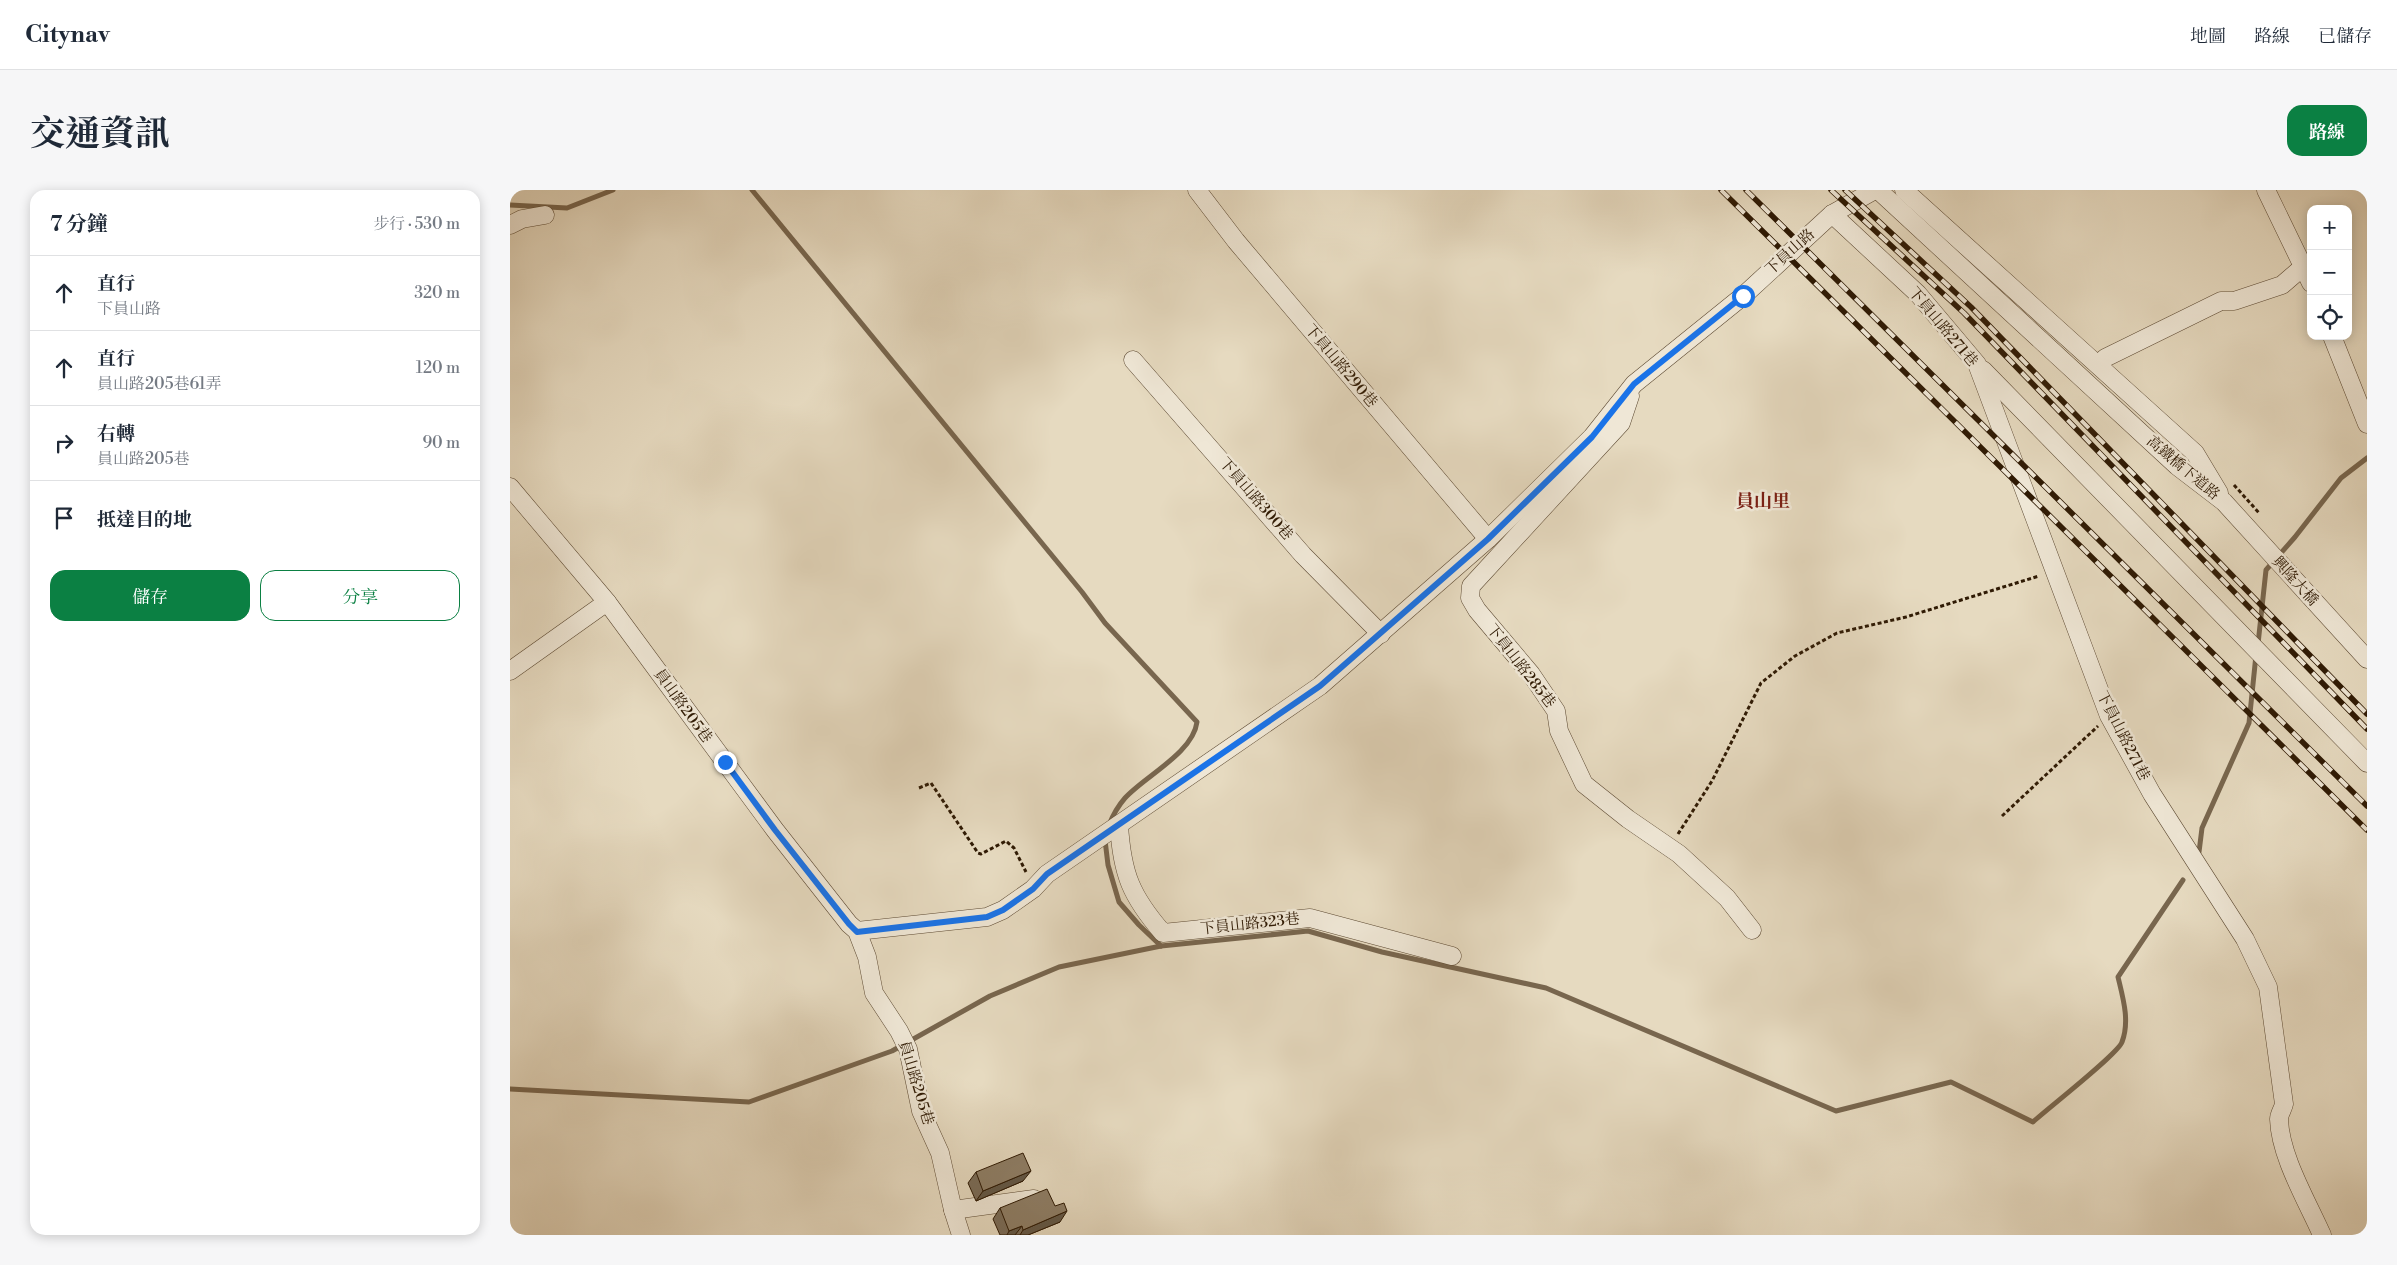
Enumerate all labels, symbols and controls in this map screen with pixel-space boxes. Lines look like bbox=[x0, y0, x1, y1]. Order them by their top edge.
text: Citynav bbox=[25, 20, 110, 50]
text: 地圖 bbox=[2190, 25, 2226, 48]
text: 路線 bbox=[2254, 25, 2290, 48]
text: 已儲存 bbox=[2318, 25, 2372, 48]
button: 路線 bbox=[2287, 105, 2367, 156]
text: 交通資訊 bbox=[30, 113, 170, 156]
map controls bbox=[2307, 205, 2352, 340]
button: + bbox=[2307, 205, 2352, 250]
text: 7 分鐘 bbox=[50, 212, 108, 238]
text: 步行 · 530 m bbox=[373, 214, 460, 234]
street label: 下員山路 bbox=[1761, 225, 1819, 279]
button: − bbox=[2307, 250, 2352, 295]
text: 直行 bbox=[97, 272, 135, 296]
icon: ahead bbox=[50, 279, 78, 307]
text: 320 m bbox=[414, 283, 460, 303]
street label: 下員山路271巷 bbox=[1904, 283, 1982, 371]
route start bbox=[1732, 285, 1755, 308]
button: locate bbox=[2307, 295, 2352, 340]
text: 下員山路 bbox=[97, 299, 161, 319]
street label: 下員山路290巷 bbox=[1301, 321, 1381, 411]
text: 直行 bbox=[97, 347, 135, 371]
icon: ahead bbox=[50, 354, 78, 382]
text: 120 m bbox=[416, 358, 460, 378]
text: 員山路205巷61弄 bbox=[97, 374, 222, 394]
text: 右轉 bbox=[97, 422, 135, 446]
icon: right bbox=[50, 429, 78, 457]
street label: 高鐵橋下道路 bbox=[2142, 432, 2224, 504]
text: 90 m bbox=[422, 433, 460, 453]
text: 員山路205巷 bbox=[97, 449, 190, 469]
street label: 下員山路300巷 bbox=[1215, 454, 1297, 544]
district label: 員山里 bbox=[1736, 490, 1790, 513]
icon: arrive bbox=[50, 504, 78, 532]
text: 抵達目的地 bbox=[97, 508, 192, 532]
street label: 興隆大橋 bbox=[2268, 552, 2322, 610]
button: 儲存 bbox=[50, 570, 250, 621]
button: 分享 bbox=[260, 570, 460, 621]
street label: 下員山路285巷 bbox=[1482, 620, 1560, 712]
street label: 員山路205巷 bbox=[650, 665, 716, 747]
street label: 下員山路271巷 bbox=[2092, 688, 2154, 784]
route end bbox=[714, 751, 737, 774]
street label: 下員山路323巷 bbox=[1199, 909, 1301, 939]
street label: 員山路205巷 bbox=[894, 1039, 938, 1127]

